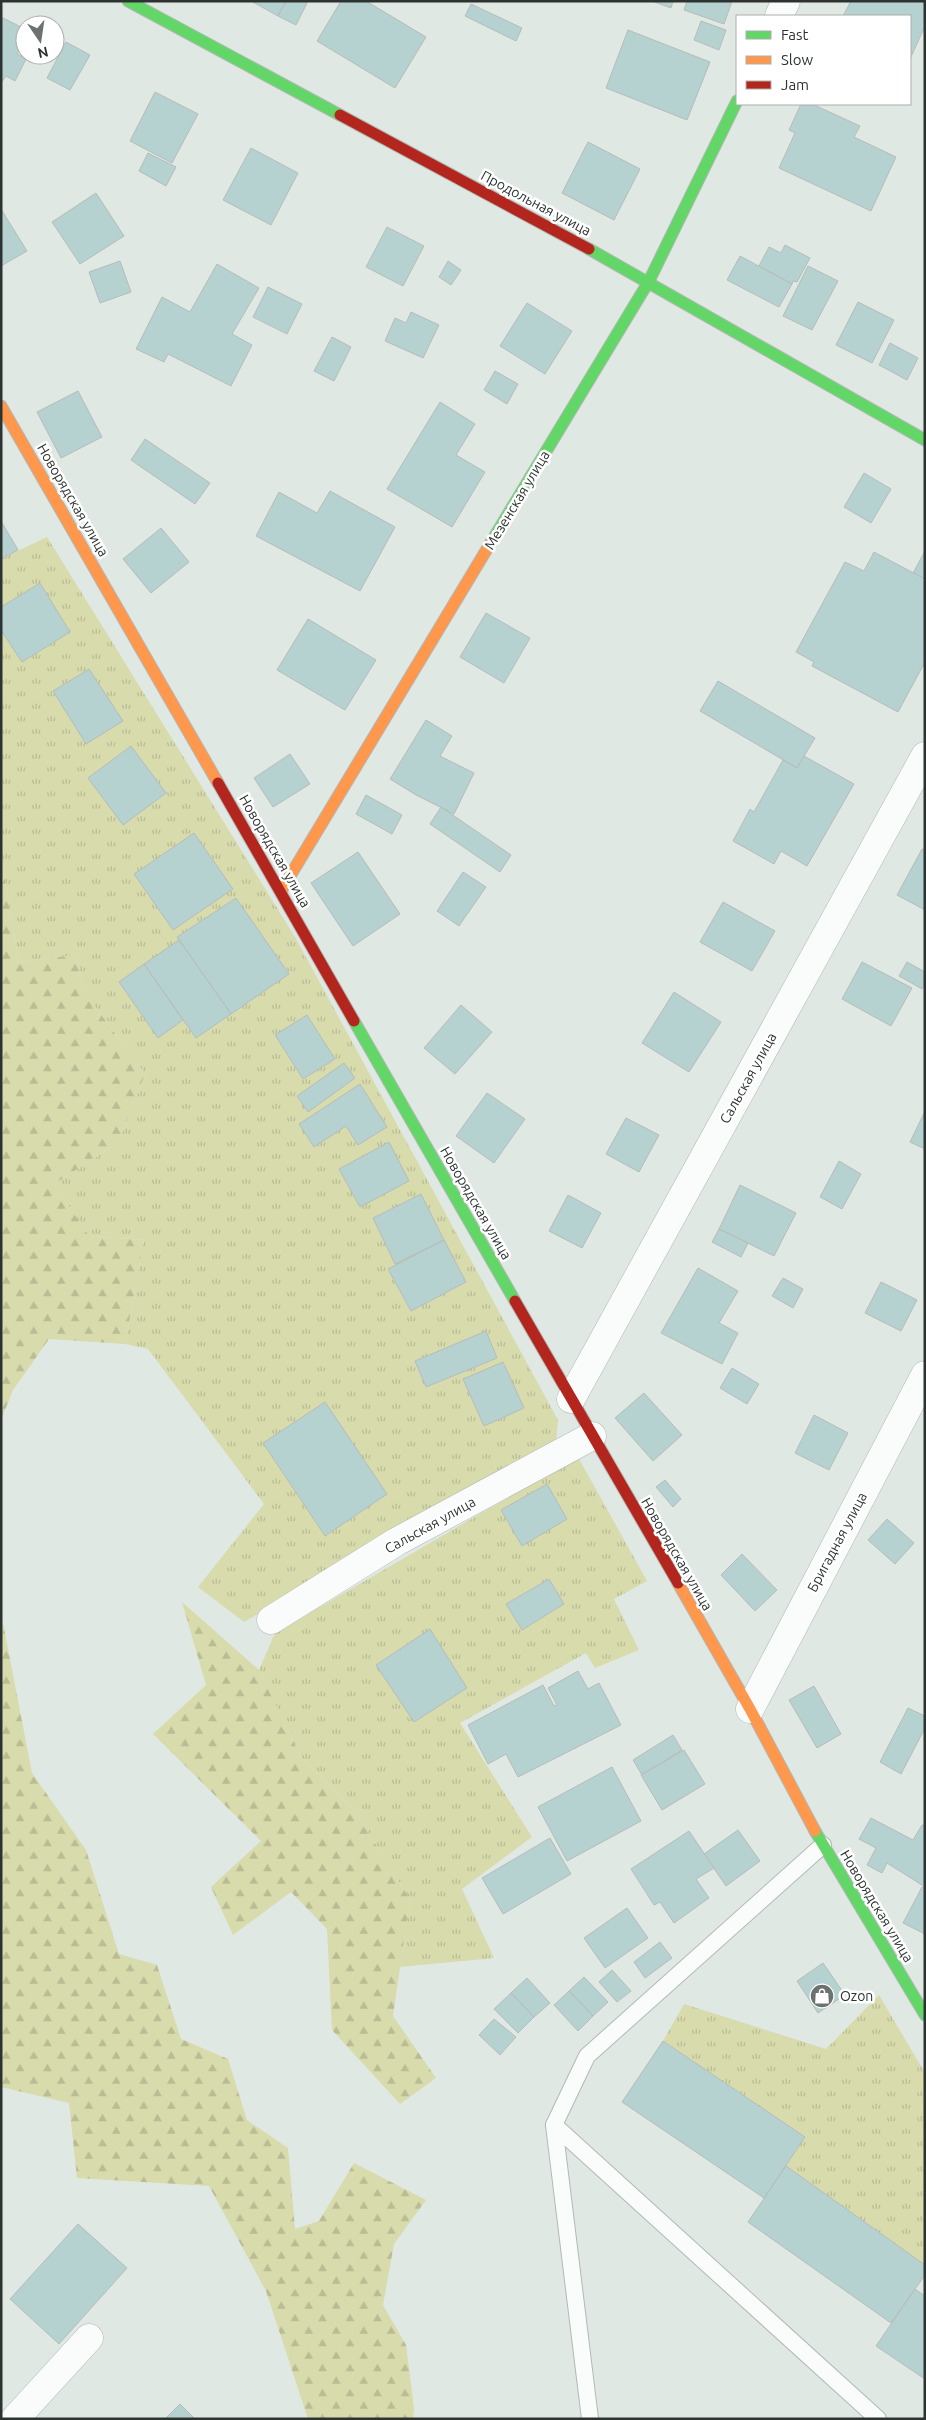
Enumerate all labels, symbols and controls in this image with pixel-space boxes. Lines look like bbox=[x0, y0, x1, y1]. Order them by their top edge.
north arrow bbox=[15, 15, 65, 65]
legend bbox=[736, 15, 911, 105]
text: Fast bbox=[781, 26, 809, 43]
text: N bbox=[36, 44, 50, 62]
text: Slow bbox=[781, 51, 814, 68]
text: Jam bbox=[781, 76, 809, 93]
street label: Продольная улица bbox=[478, 167, 594, 239]
street label: Новорядская улица bbox=[34, 441, 112, 559]
street label: Мезенская улица bbox=[481, 448, 553, 552]
street label: Новорядская улица bbox=[236, 792, 314, 910]
street label: Сальская улица bbox=[716, 1030, 780, 1126]
street label: Новорядская улица bbox=[437, 1144, 515, 1262]
street label: Бригадная улица bbox=[804, 1489, 870, 1595]
street label: Сальская улица bbox=[382, 1493, 478, 1557]
street label: Новорядская улица bbox=[638, 1495, 716, 1613]
street label: Новорядская улица bbox=[837, 1847, 917, 1965]
shop icon: Ozon bbox=[809, 1983, 835, 2009]
place label: Ozon bbox=[840, 1988, 873, 2004]

